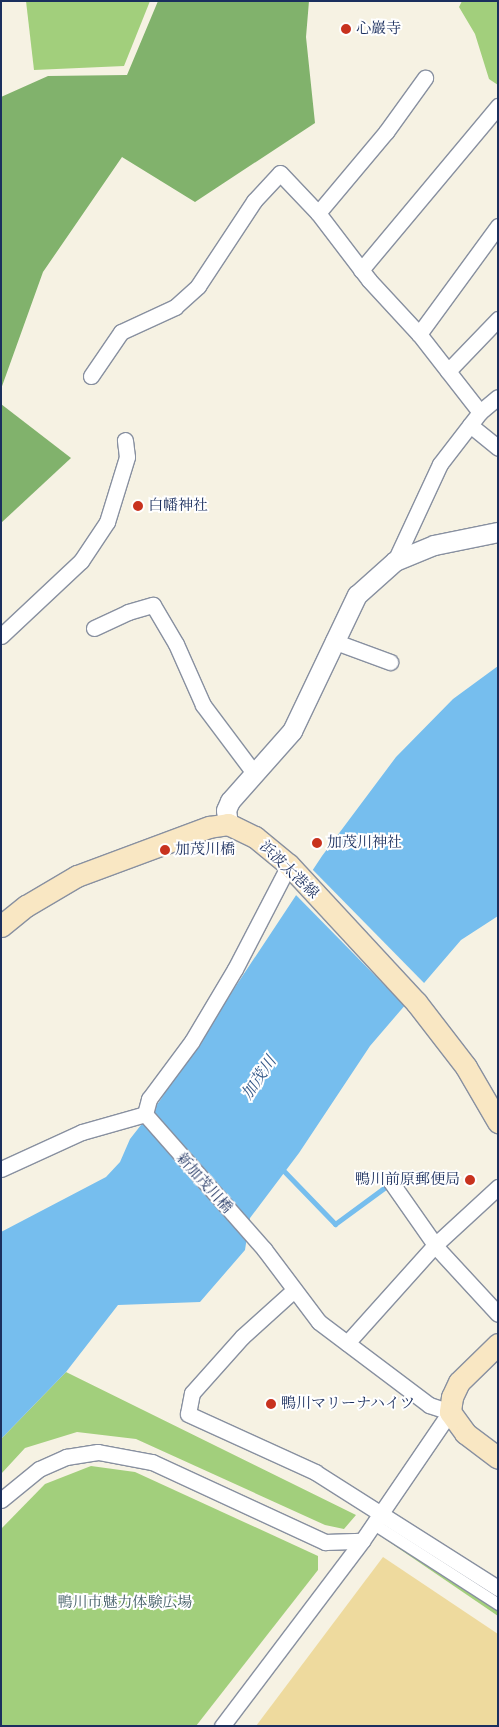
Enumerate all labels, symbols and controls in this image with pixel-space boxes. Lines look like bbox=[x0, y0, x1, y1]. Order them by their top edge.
place label: 心巖寺 bbox=[356, 20, 401, 38]
marker: 心巖寺 bbox=[340, 23, 352, 35]
place label: 白幡神社 bbox=[148, 497, 208, 515]
marker: 白幡神社 bbox=[132, 500, 144, 512]
place label: 加茂川神社 bbox=[327, 834, 402, 852]
street label: 浜波太港線 bbox=[256, 837, 322, 903]
marker: 加茂川神社 bbox=[311, 837, 323, 849]
place label: 加茂川橋 bbox=[175, 841, 235, 859]
marker: 加茂川橋 bbox=[159, 844, 171, 856]
water label: 加茂川 bbox=[238, 1053, 280, 1103]
street label: 新加茂川橋 bbox=[172, 1149, 236, 1217]
place label: 鴨川前原郵便局 bbox=[355, 1171, 460, 1189]
marker: 鴨川前原郵便局 bbox=[464, 1174, 476, 1186]
place label: 鴨川マリーナハイツ bbox=[281, 1395, 416, 1413]
marker: 鴨川マリーナハイツ bbox=[265, 1398, 277, 1410]
park label: 鴨川市魅力体験広場 bbox=[58, 1594, 192, 1612]

